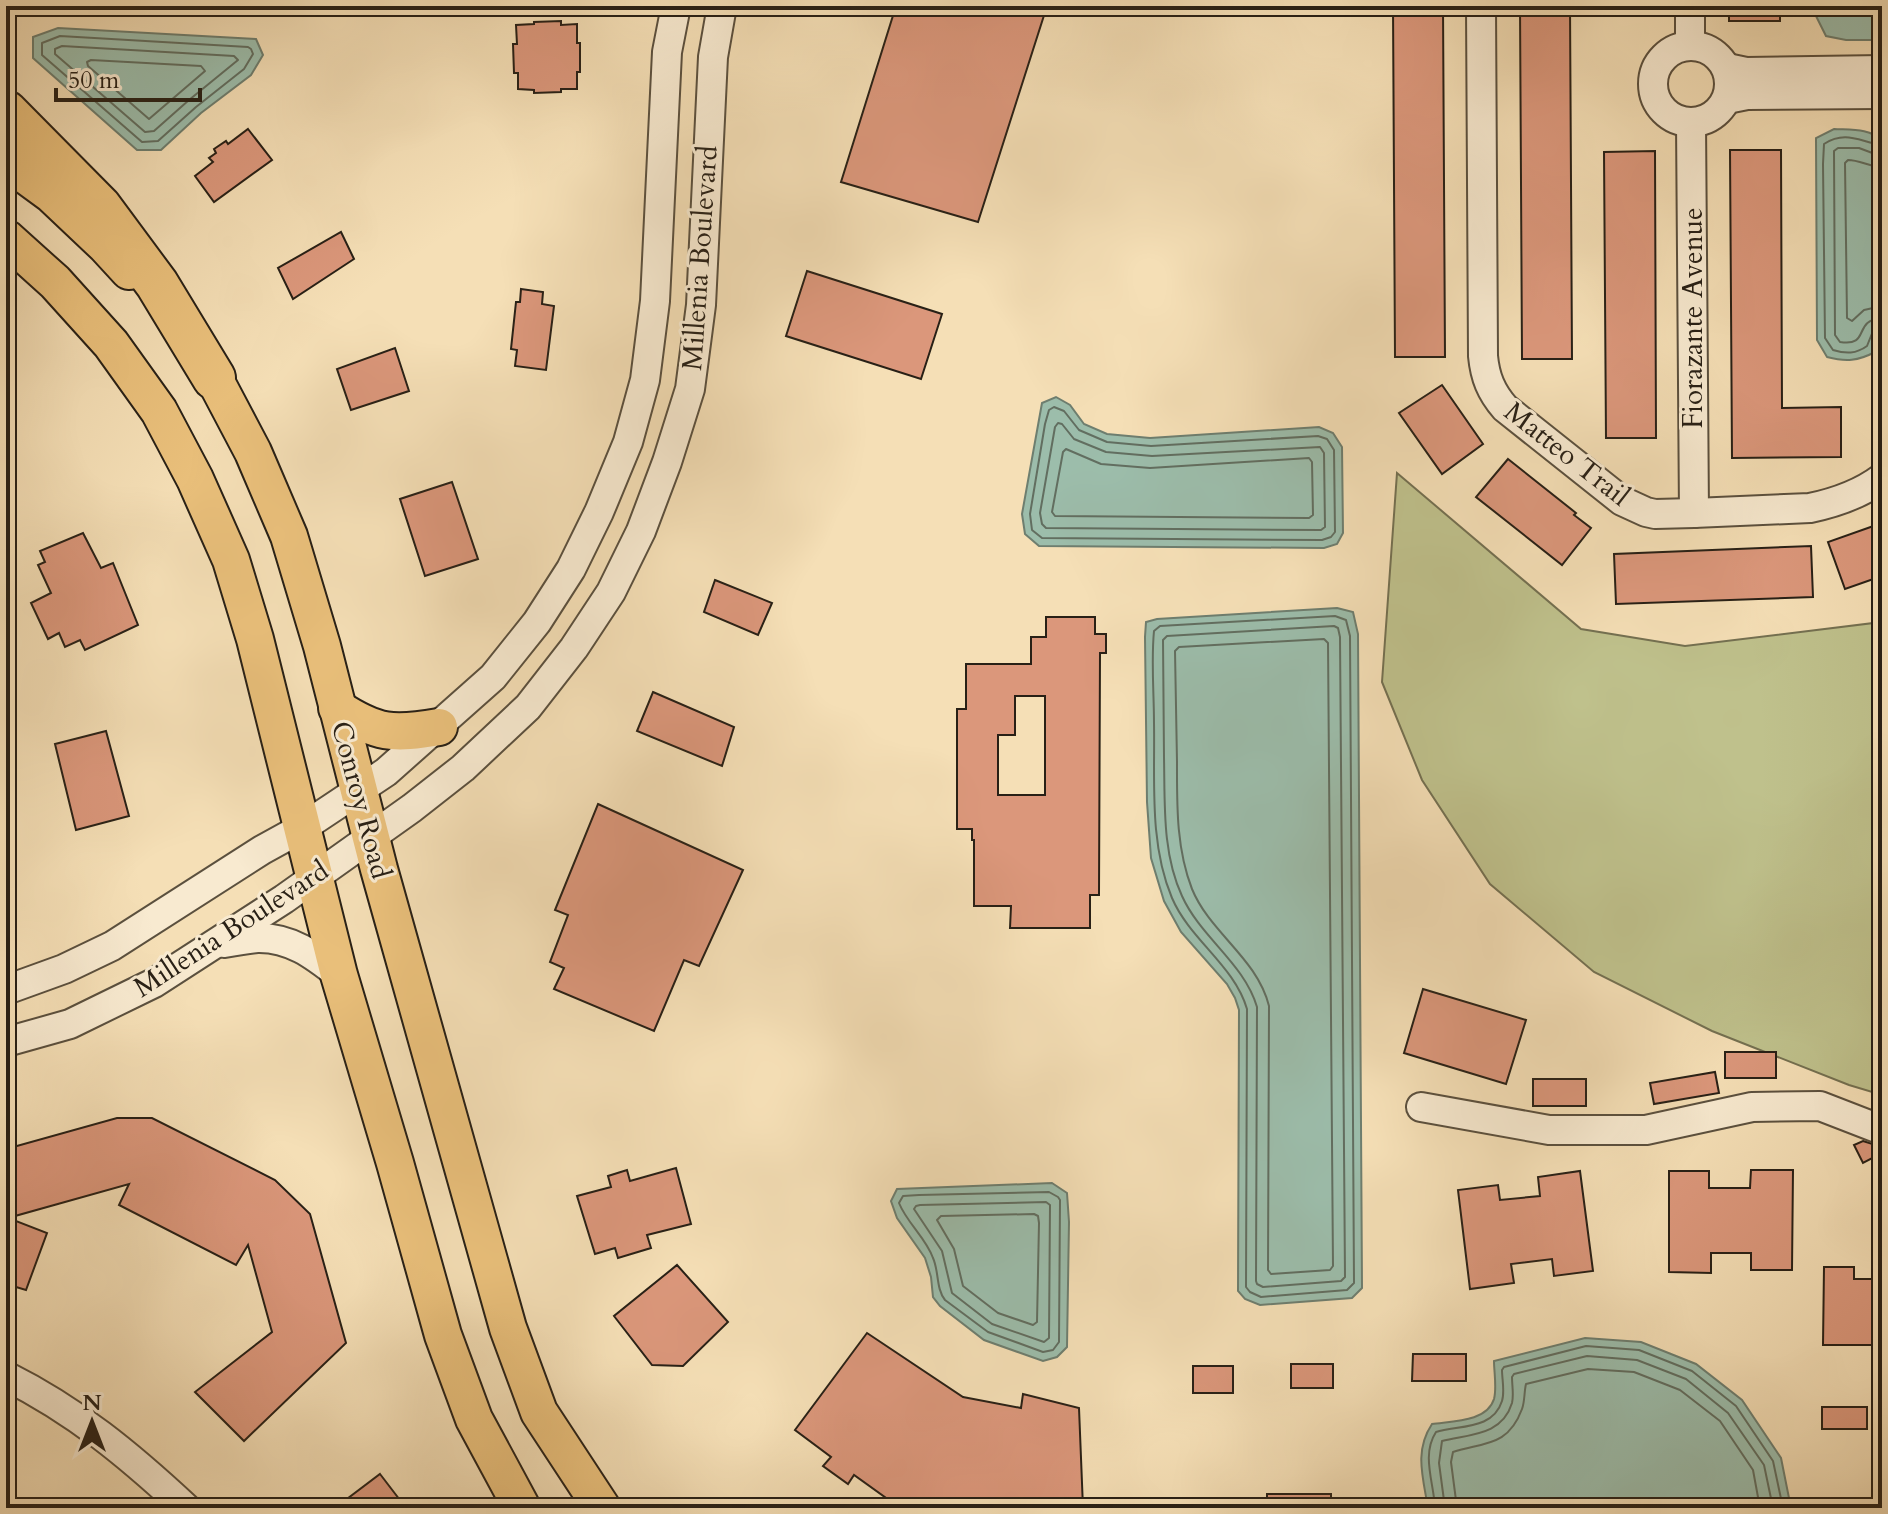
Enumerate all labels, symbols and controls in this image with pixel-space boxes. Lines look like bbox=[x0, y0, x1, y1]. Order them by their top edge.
scale bar bbox=[56, 52, 200, 102]
text: 50 m bbox=[68, 64, 120, 97]
street label: Millenia Boulevard bbox=[673, 144, 727, 372]
street label: Fiorazante Avenue bbox=[1674, 207, 1712, 429]
street label: Matteo Trail bbox=[1496, 393, 1638, 515]
street label: Conroy Road bbox=[322, 717, 400, 883]
street label: Millenia Boulevard bbox=[126, 852, 336, 1006]
north arrow bbox=[52, 1382, 132, 1462]
text: N bbox=[82, 1388, 102, 1418]

